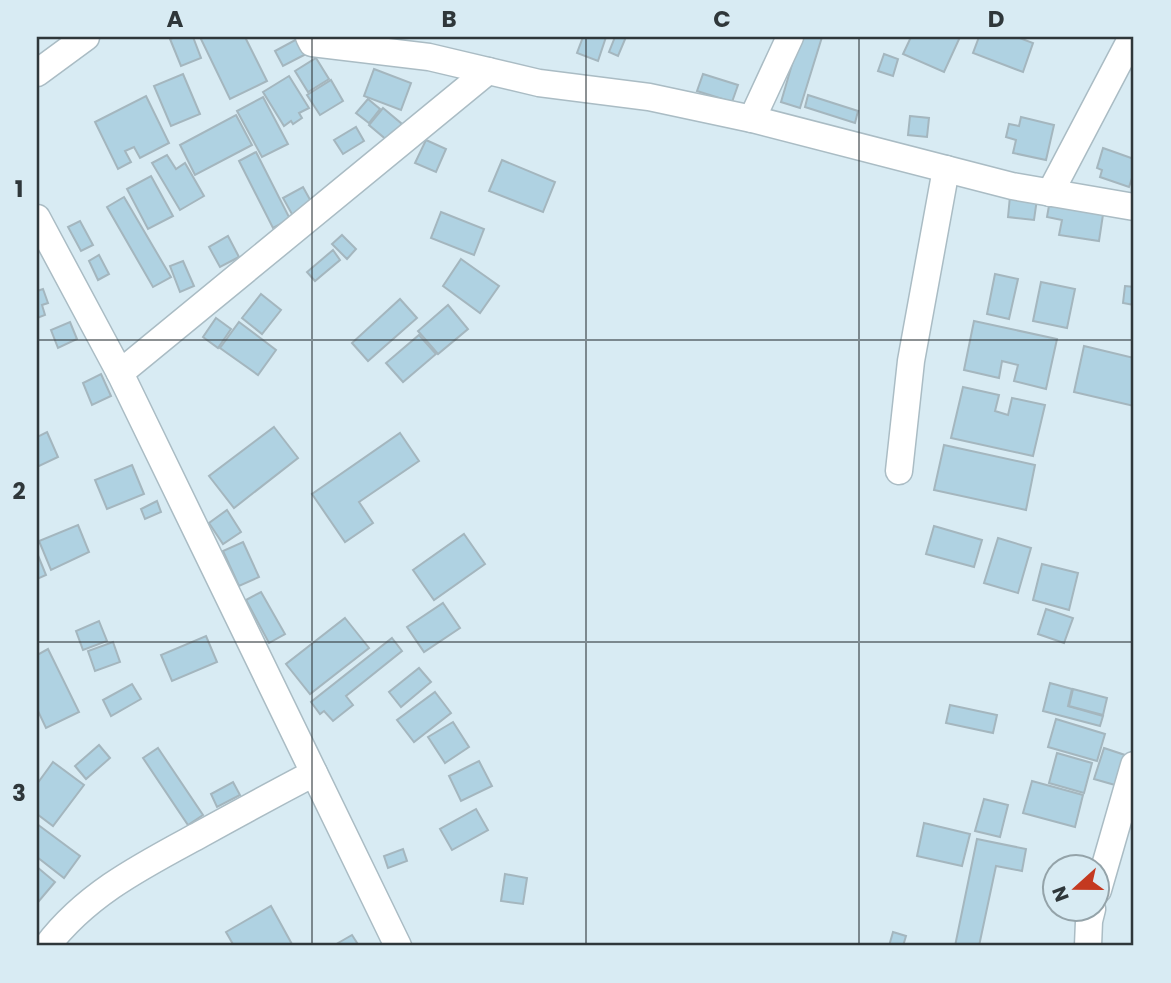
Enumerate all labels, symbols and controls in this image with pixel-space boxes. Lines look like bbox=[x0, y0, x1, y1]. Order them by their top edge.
text: A bbox=[167, 3, 184, 35]
text: B bbox=[441, 3, 457, 35]
text: C bbox=[713, 3, 731, 35]
text: D bbox=[988, 3, 1004, 35]
text: 1 bbox=[15, 173, 23, 205]
text: 2 bbox=[12, 475, 26, 507]
text: 3 bbox=[12, 777, 26, 809]
north arrow bbox=[1042, 853, 1112, 923]
text: N bbox=[1045, 882, 1076, 905]

